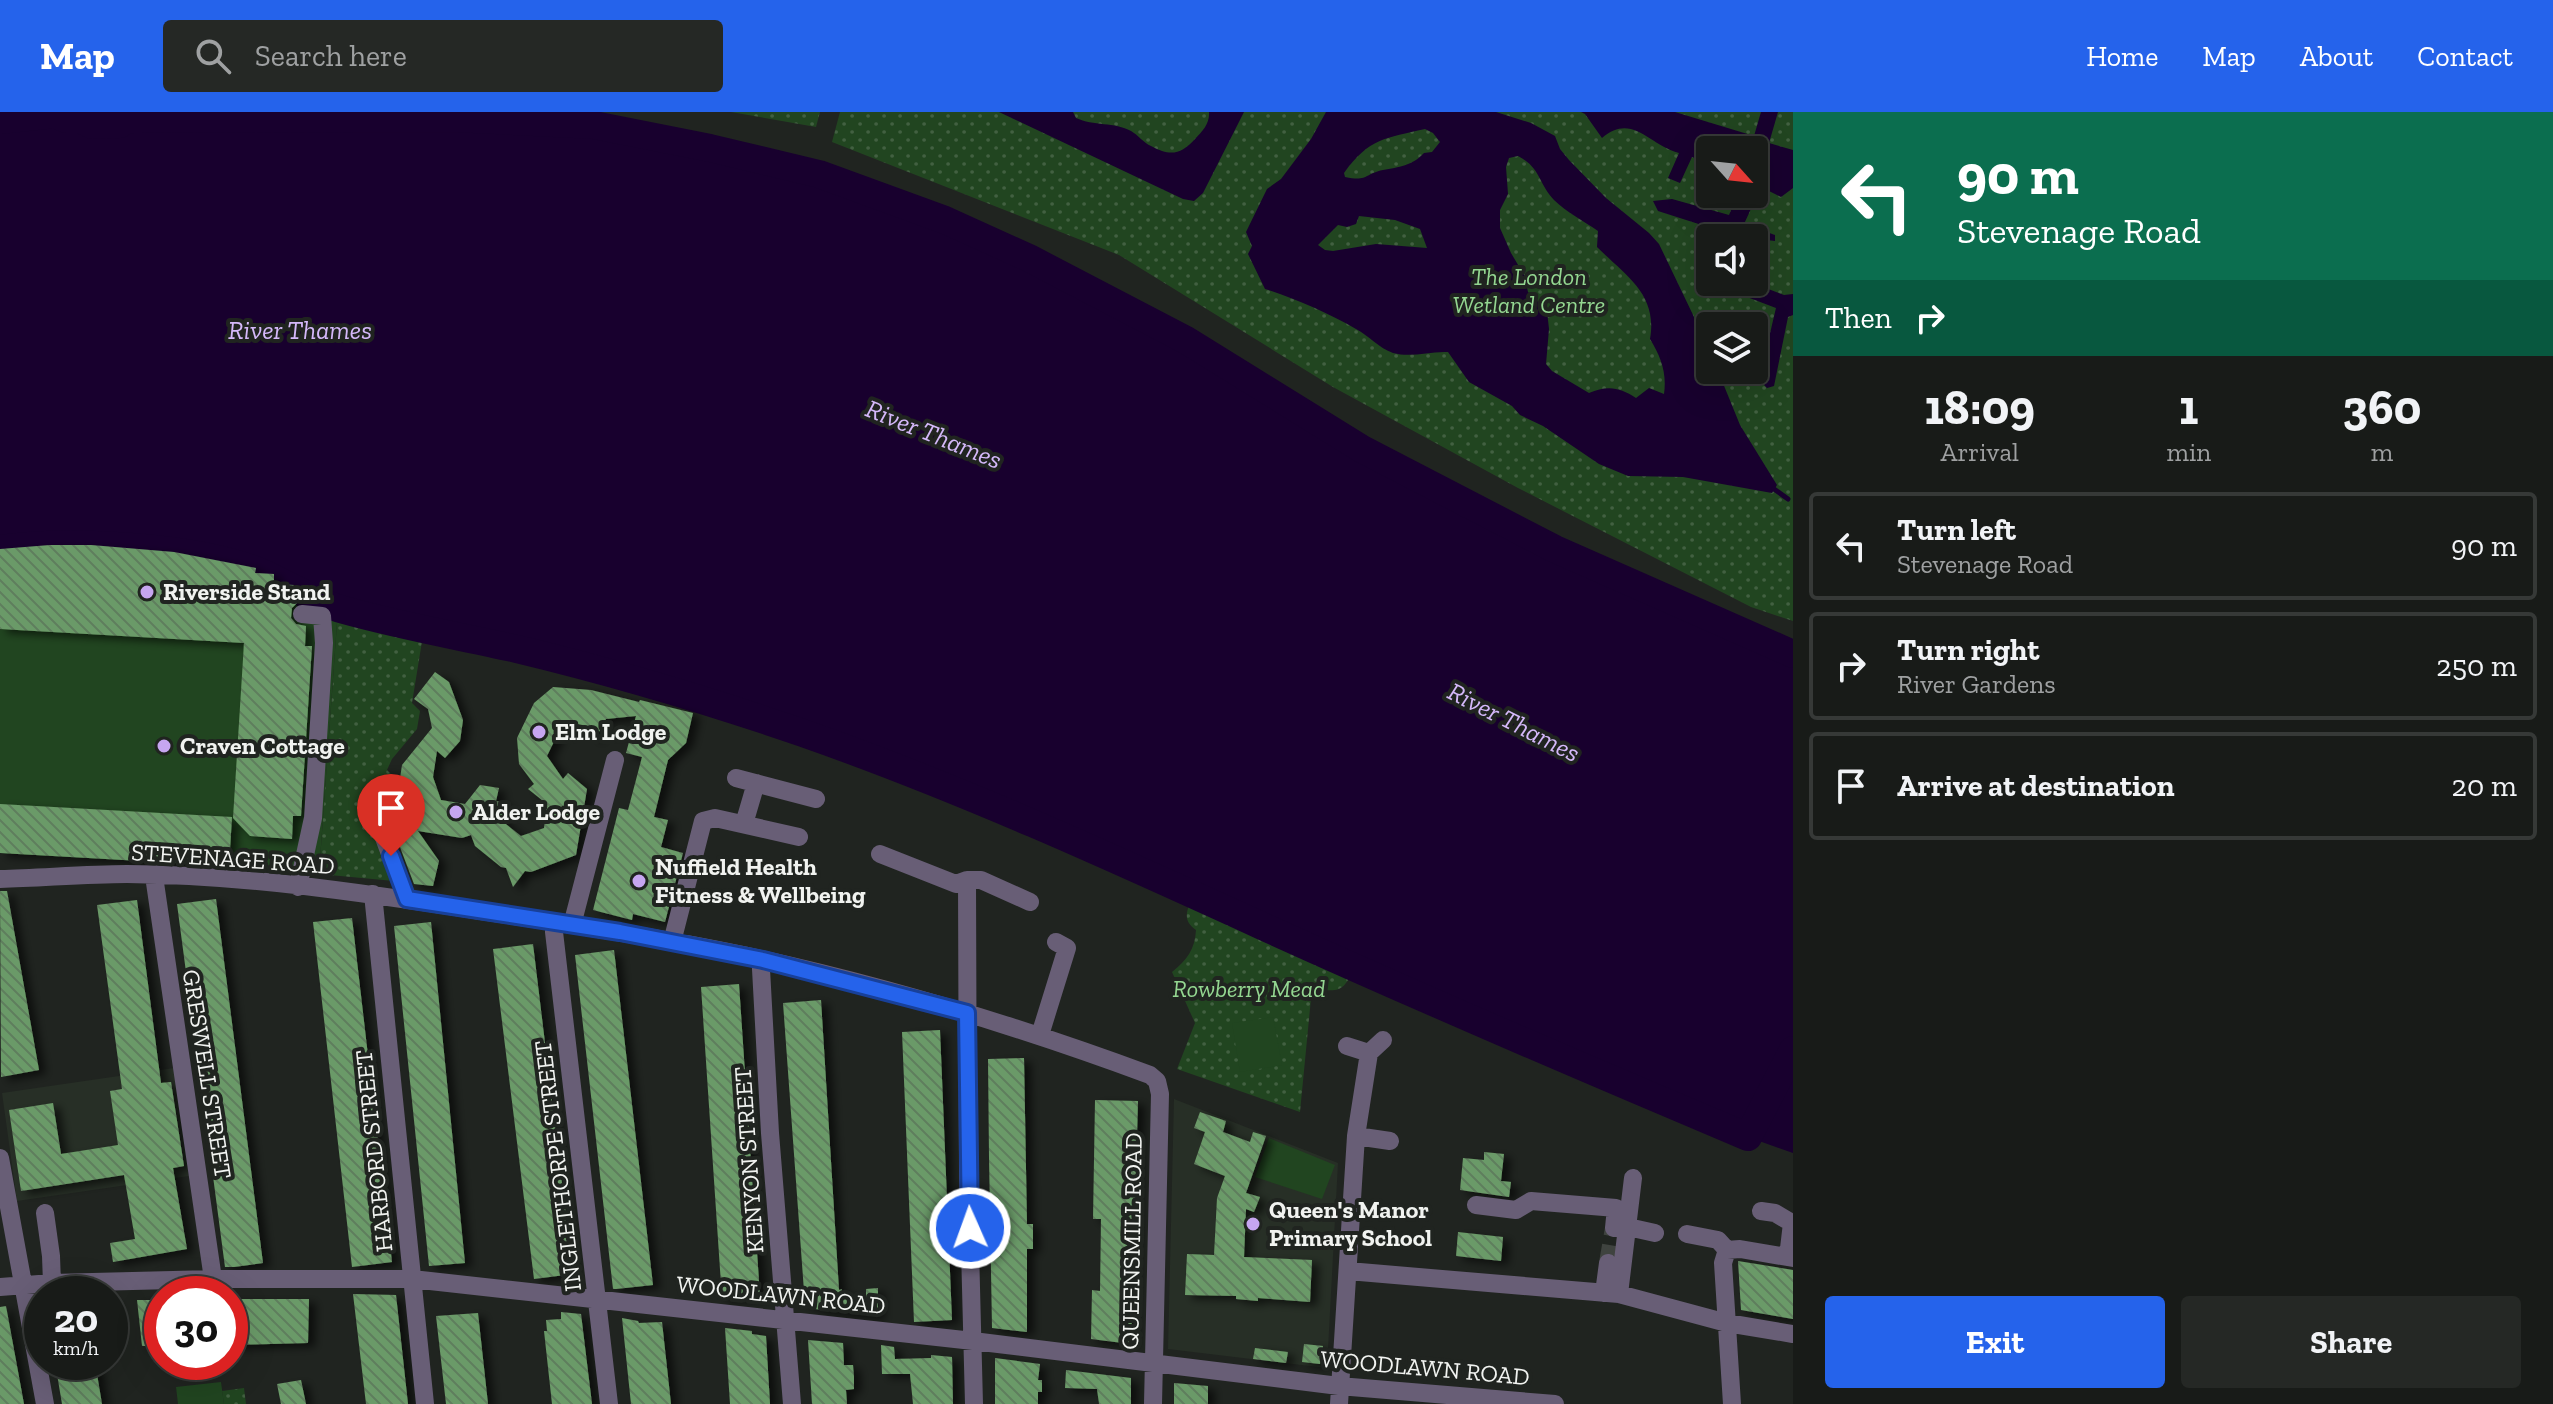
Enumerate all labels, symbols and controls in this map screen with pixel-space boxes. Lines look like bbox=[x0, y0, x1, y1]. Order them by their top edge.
search box bbox=[163, 20, 723, 92]
text: Map bbox=[40, 33, 115, 79]
icon: search bbox=[191, 34, 235, 78]
text: Search here bbox=[255, 38, 407, 74]
text: Home bbox=[2086, 40, 2158, 73]
text: Map bbox=[2202, 40, 2256, 73]
text: About bbox=[2300, 40, 2373, 73]
text: Contact bbox=[2417, 40, 2513, 73]
north arrow bbox=[1696, 136, 1768, 208]
map controls bbox=[1696, 136, 1768, 384]
text: 90 m bbox=[1957, 141, 2079, 208]
icon: left bbox=[1825, 144, 1929, 248]
text: Stevenage Road bbox=[1957, 209, 2201, 252]
button: sound bbox=[1696, 224, 1768, 296]
park label: The London Wetland Centre bbox=[1453, 262, 1605, 319]
icon: right bbox=[1908, 296, 1952, 340]
text: Then bbox=[1825, 300, 1892, 336]
button: layers bbox=[1696, 312, 1768, 384]
water label: River Thames bbox=[228, 314, 372, 346]
text: 18:09 bbox=[1924, 379, 2035, 436]
text: 1 bbox=[2179, 379, 2198, 436]
text: 360 bbox=[2343, 379, 2422, 436]
water label: River Thames bbox=[861, 392, 1007, 476]
text: Arrival bbox=[1941, 436, 2019, 468]
text: min bbox=[2166, 436, 2211, 468]
text: m bbox=[2371, 436, 2393, 468]
text: Turn left bbox=[1897, 512, 2016, 548]
icon: left bbox=[1829, 524, 1873, 568]
text: 90 m bbox=[2451, 528, 2517, 564]
text: Stevenage Road bbox=[1897, 548, 2073, 580]
place label: Riverside Stand bbox=[163, 577, 331, 606]
marker: Riverside Stand bbox=[138, 583, 156, 601]
text: Turn right bbox=[1897, 632, 2039, 668]
icon: right bbox=[1829, 644, 1873, 688]
text: 250 m bbox=[2436, 648, 2517, 684]
text: River Gardens bbox=[1897, 668, 2056, 700]
water label: River Thames bbox=[1443, 675, 1585, 769]
place label: Elm Lodge bbox=[555, 717, 667, 746]
marker: Elm Lodge bbox=[530, 723, 548, 741]
place label: Craven Cottage bbox=[180, 731, 345, 760]
marker: Craven Cottage bbox=[155, 737, 173, 755]
icon: arrive bbox=[1829, 764, 1873, 808]
text: Arrive at destination bbox=[1897, 768, 2174, 804]
text: 20 m bbox=[2452, 768, 2517, 804]
pin bbox=[357, 774, 425, 856]
icon: arrive bbox=[369, 786, 413, 830]
place label: Alder Lodge bbox=[472, 797, 601, 826]
marker: Alder Lodge bbox=[447, 803, 465, 821]
street label: STEVENAGE ROAD bbox=[130, 837, 336, 880]
place label: Nuffield Health Fitness & Wellbeing bbox=[655, 852, 866, 909]
marker: Nuffield Health Fitness & Wellbeing bbox=[630, 872, 648, 890]
street label: GRESWELL STREET bbox=[177, 967, 238, 1181]
park label: Rowberry Mead bbox=[1173, 974, 1325, 1003]
street label: INGLETHORPE STREET bbox=[528, 1039, 587, 1293]
street label: HARBORD STREET bbox=[348, 1049, 399, 1253]
street label: KENYON STREET bbox=[728, 1066, 769, 1254]
street label: QUEENSMILL ROAD bbox=[1115, 1132, 1148, 1350]
position arrow bbox=[928, 1186, 1012, 1270]
place label: Queen's Manor Primary School bbox=[1269, 1195, 1432, 1252]
marker: Queen's Manor Primary School bbox=[1244, 1215, 1262, 1233]
street label: WOODLAWN ROAD bbox=[675, 1269, 887, 1320]
speed limit sign: 30 bbox=[144, 1276, 248, 1380]
text: 20 bbox=[54, 1294, 98, 1342]
button: Exit bbox=[1825, 1296, 2165, 1388]
button: Share bbox=[2181, 1296, 2521, 1388]
text: km/h bbox=[53, 1336, 99, 1360]
street label: WOODLAWN ROAD bbox=[1319, 1344, 1531, 1391]

